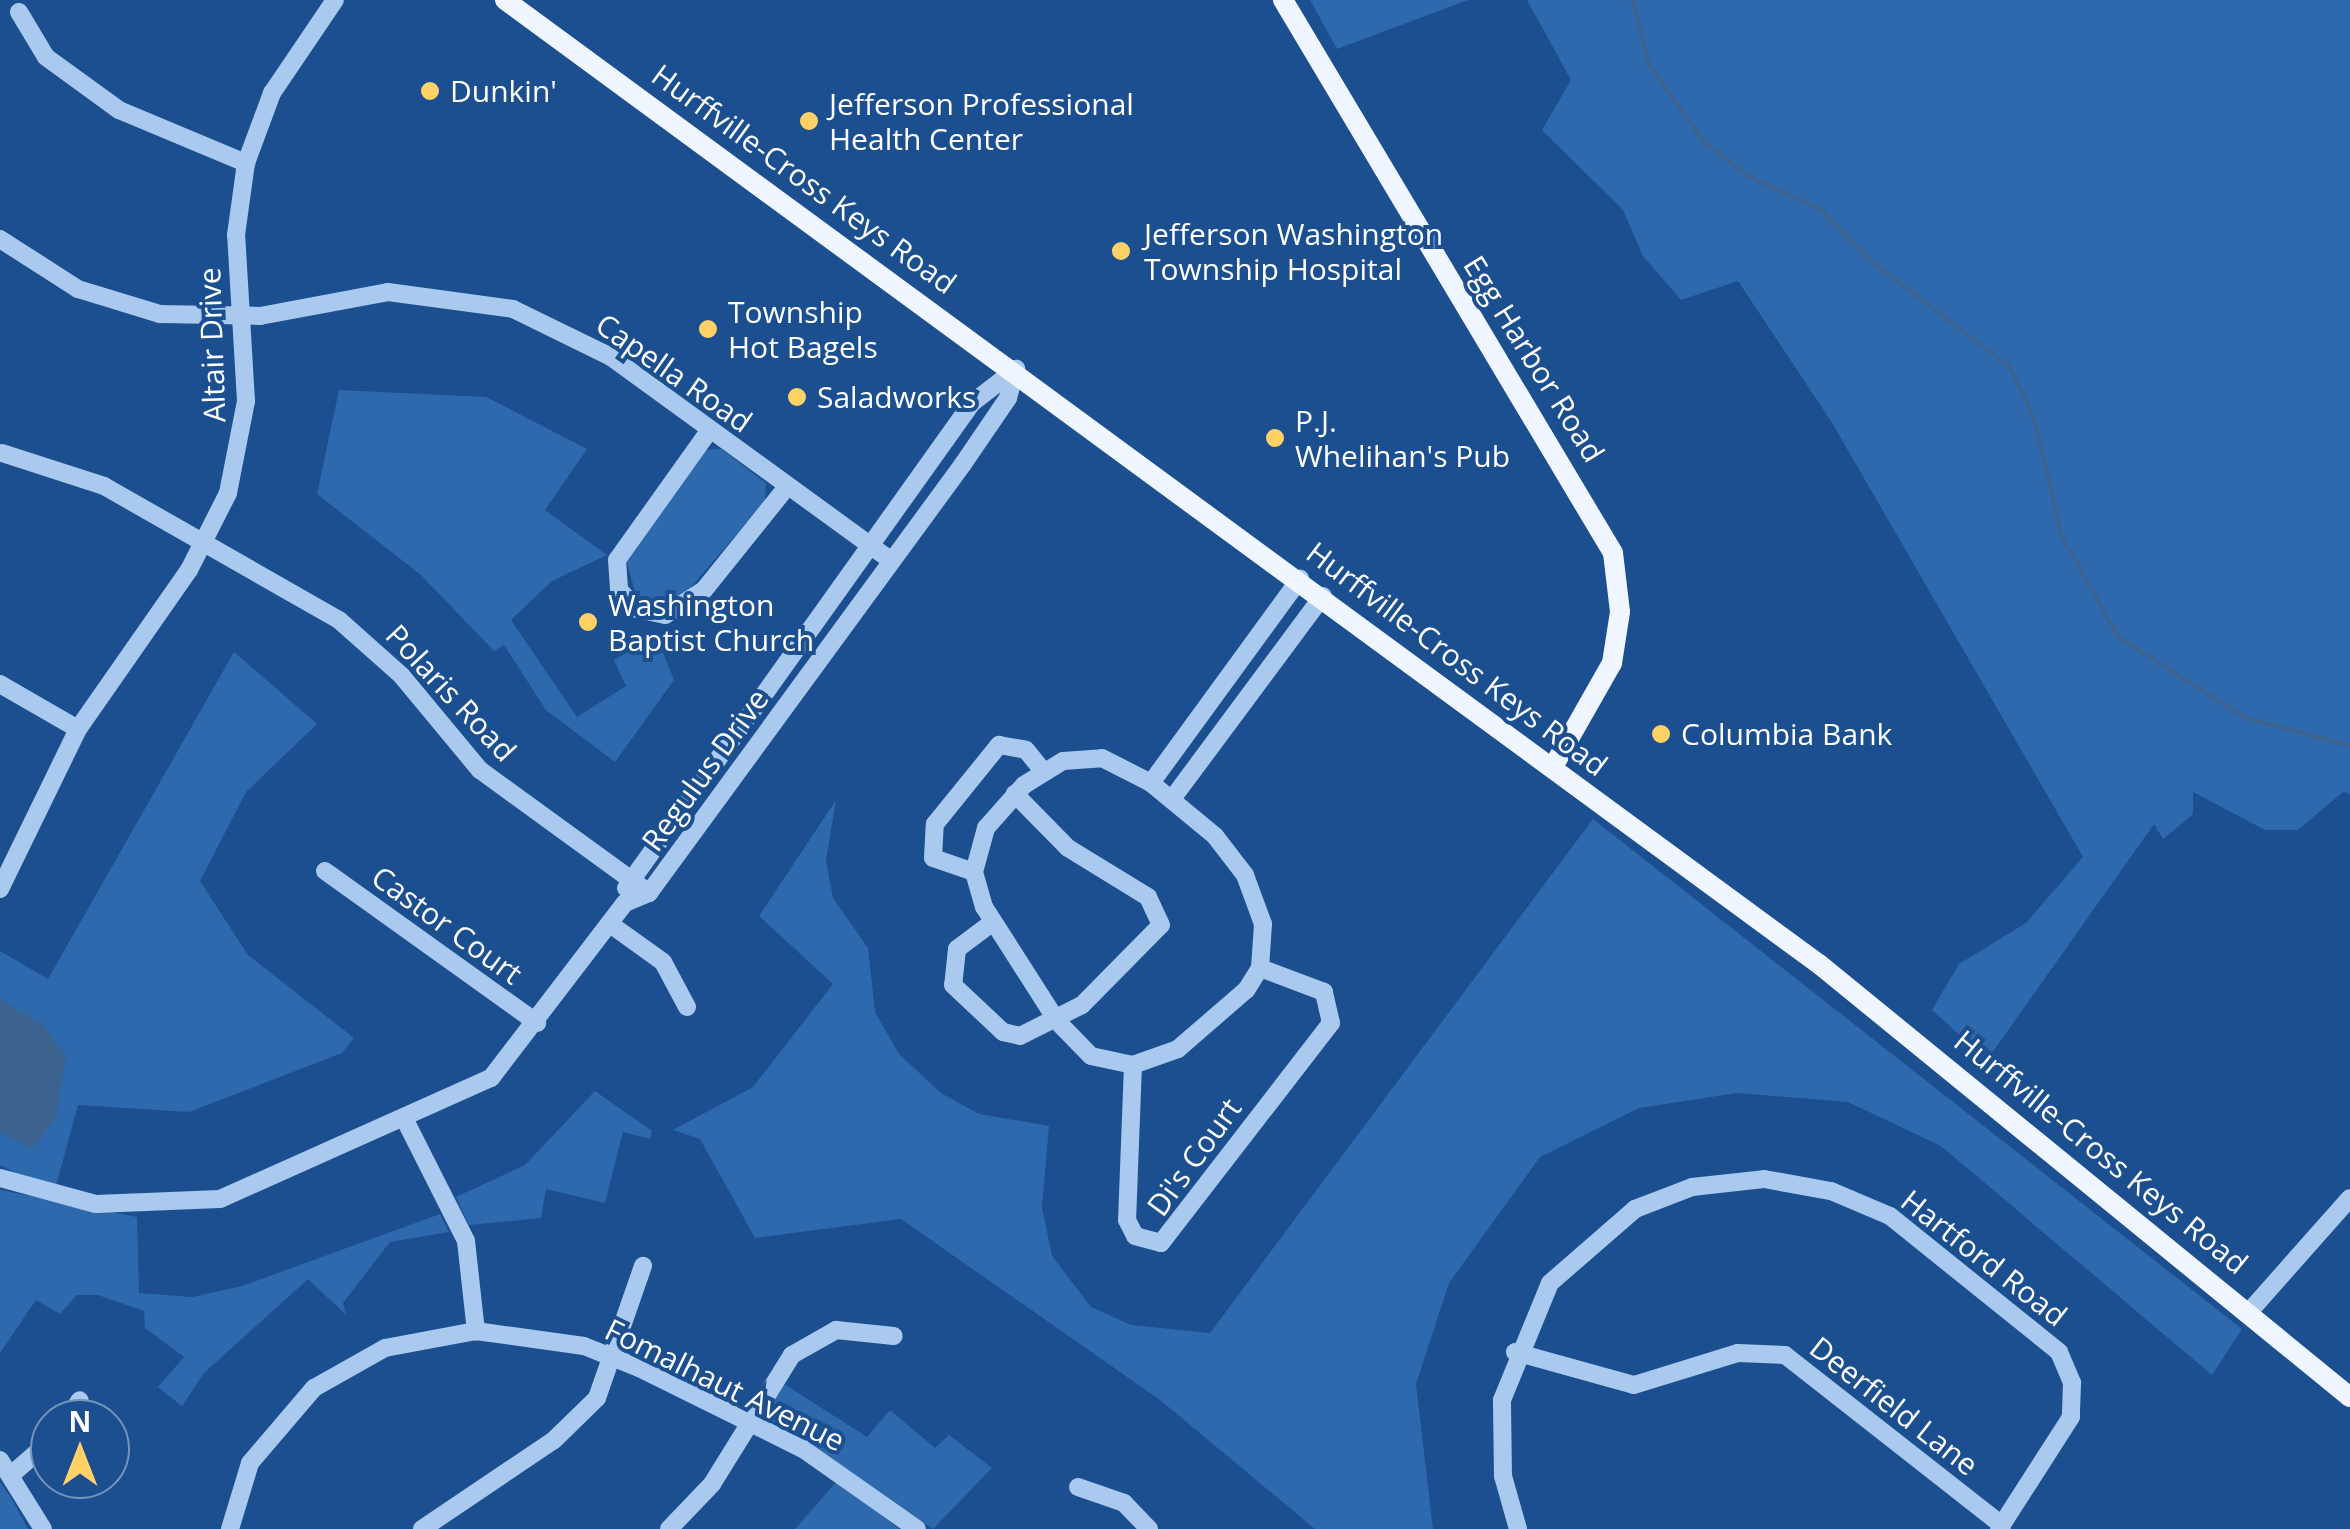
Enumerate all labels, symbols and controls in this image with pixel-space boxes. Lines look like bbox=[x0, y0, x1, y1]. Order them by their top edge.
street label: Hurffville-Cross Keys Road bbox=[645, 57, 963, 301]
place label: Dunkin' bbox=[450, 73, 557, 109]
marker: Dunkin' bbox=[419, 80, 441, 102]
place label: Jefferson Professional Health Center bbox=[829, 86, 1134, 156]
marker: Jefferson Professional Health Center bbox=[798, 110, 820, 132]
place label: Jefferson Washington Township Hospital bbox=[1144, 216, 1443, 286]
marker: Jefferson Washington Township Hospital bbox=[1108, 238, 1134, 264]
street label: Egg Harbor Road bbox=[1456, 249, 1612, 469]
street label: Altair Drive bbox=[191, 267, 233, 423]
place label: Township Hot Bagels bbox=[728, 294, 878, 364]
street label: Capella Road bbox=[589, 306, 759, 440]
marker: Township Hot Bagels bbox=[697, 318, 719, 340]
place label: Saladworks bbox=[817, 379, 976, 415]
marker: Saladworks bbox=[786, 386, 808, 408]
place label: P.J. Whelihan's Pub bbox=[1295, 403, 1510, 474]
marker: P.J. Whelihan's Pub bbox=[1264, 427, 1286, 449]
street label: Hurffville-Cross Keys Road bbox=[1300, 534, 1614, 784]
place label: Washington Baptist Church bbox=[608, 587, 814, 658]
marker: Washington Baptist Church bbox=[577, 611, 599, 633]
street label: Polaris Road bbox=[379, 617, 523, 769]
street label: Regulus Drive bbox=[634, 682, 776, 858]
place label: Columbia Bank bbox=[1681, 716, 1892, 752]
marker: Columbia Bank bbox=[1650, 723, 1672, 745]
street label: Castor Court bbox=[365, 858, 529, 992]
street label: Hurffville-Cross Keys Road bbox=[1947, 1023, 2255, 1281]
street label: Di's Court bbox=[1139, 1091, 1249, 1223]
street label: Hartford Road bbox=[1894, 1182, 2074, 1334]
street label: Fomalhaut Avenue bbox=[599, 1311, 851, 1459]
street label: Deerfield Lane bbox=[1803, 1329, 1985, 1483]
north arrow bbox=[30, 1399, 130, 1499]
text: N bbox=[69, 1402, 91, 1440]

